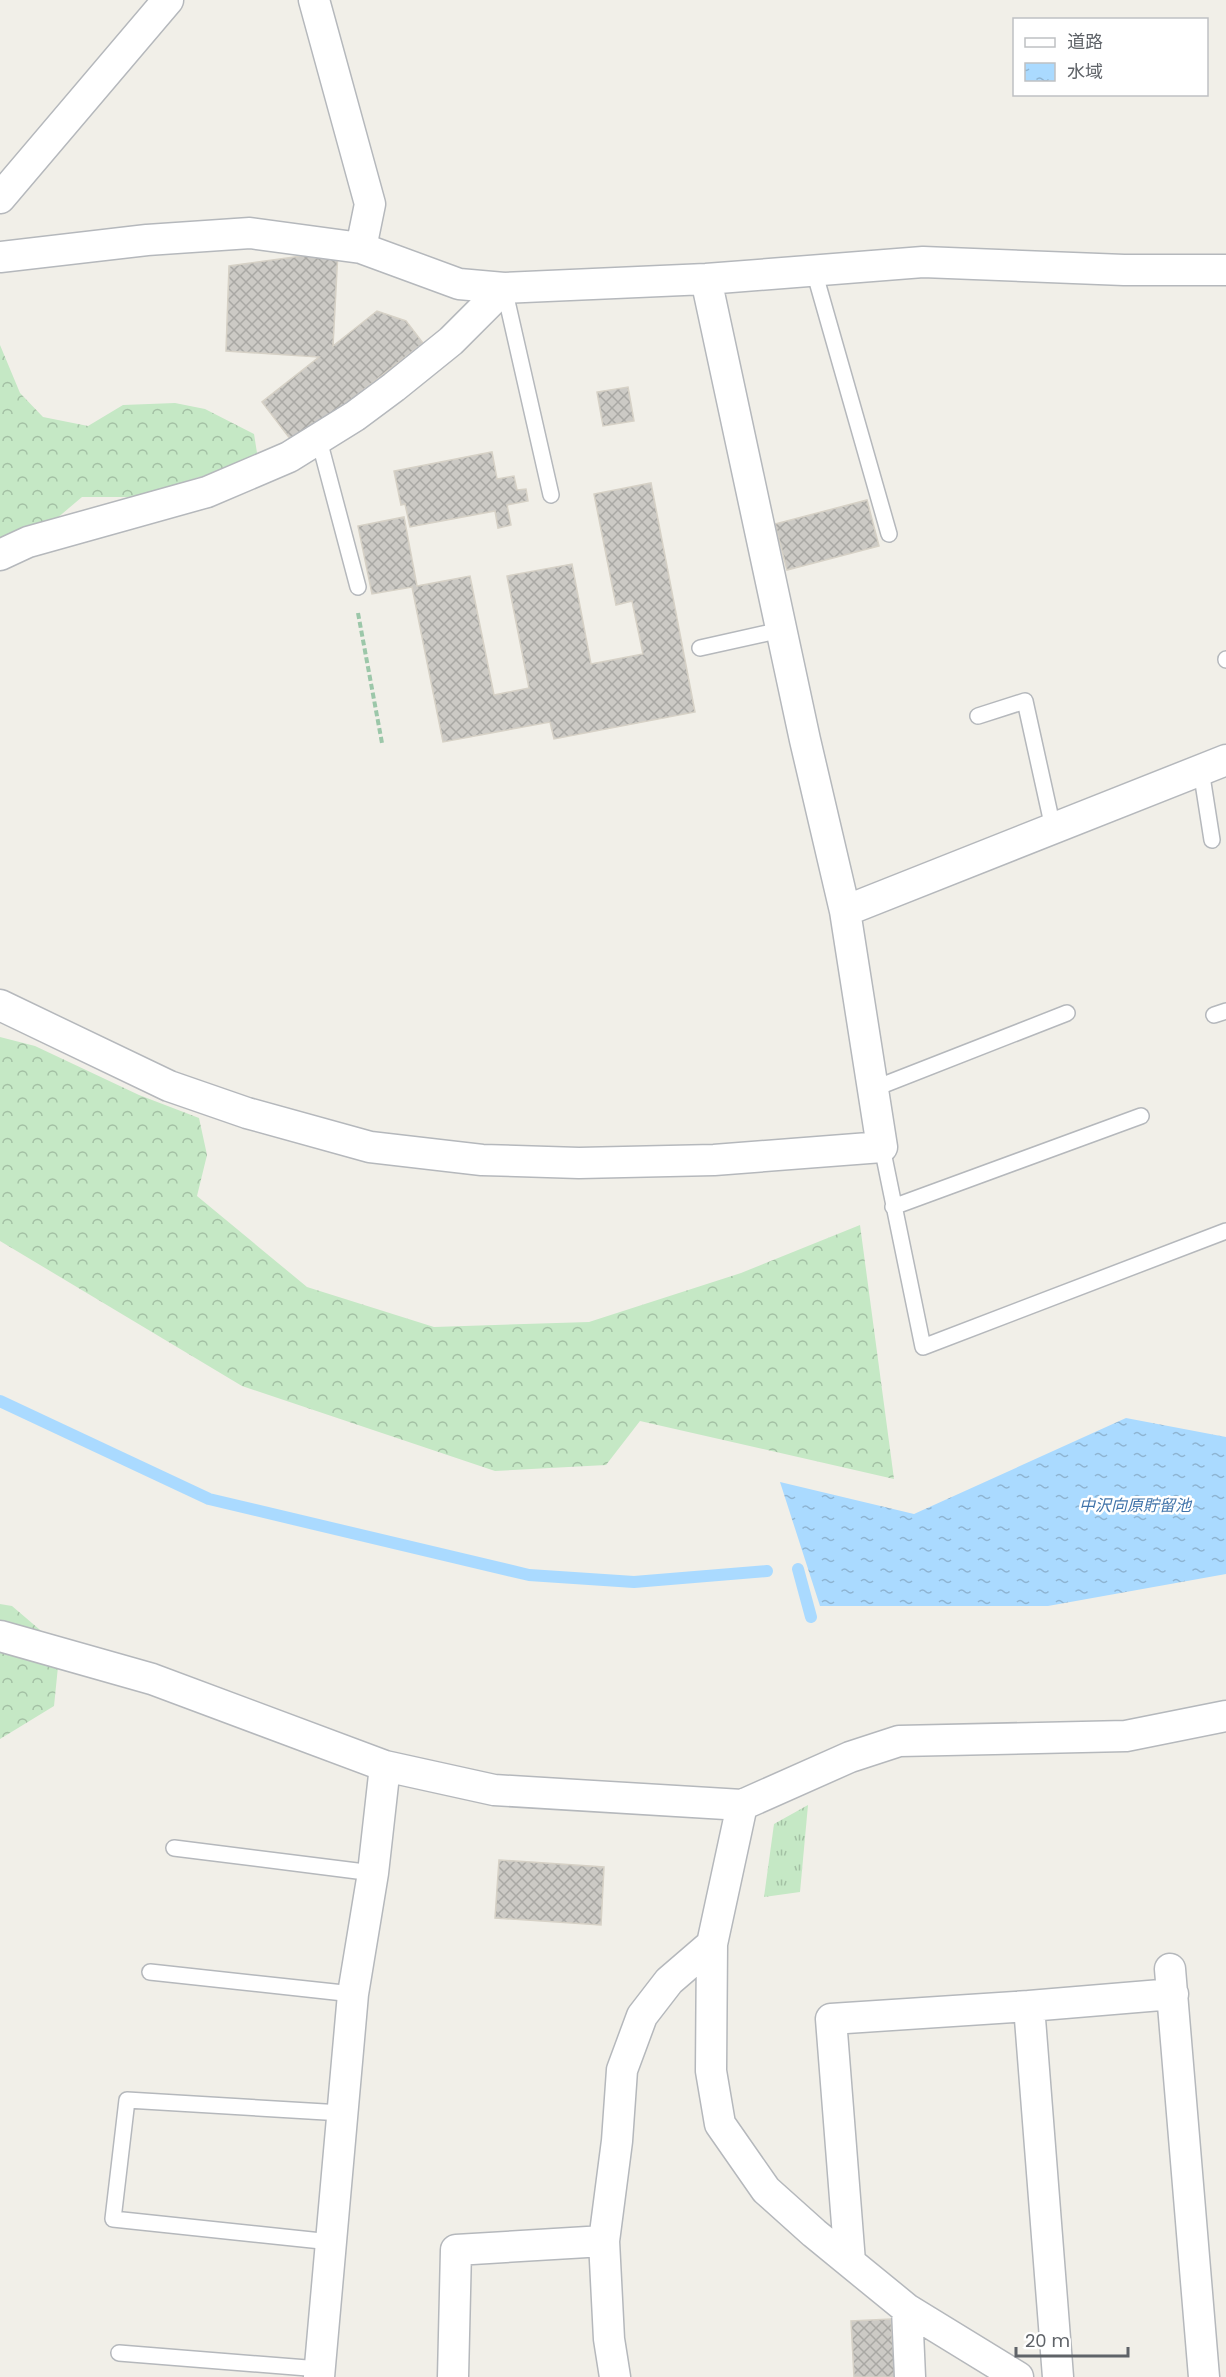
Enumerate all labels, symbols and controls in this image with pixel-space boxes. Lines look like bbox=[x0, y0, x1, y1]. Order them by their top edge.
legend bbox=[1013, 18, 1208, 96]
text: 道路 bbox=[1067, 29, 1103, 54]
text: 水域 bbox=[1067, 59, 1103, 84]
water label: 中沢向原貯留池 bbox=[1079, 1494, 1193, 1517]
scale bar bbox=[1016, 2320, 1128, 2358]
text: 20 m bbox=[1025, 2328, 1070, 2353]

